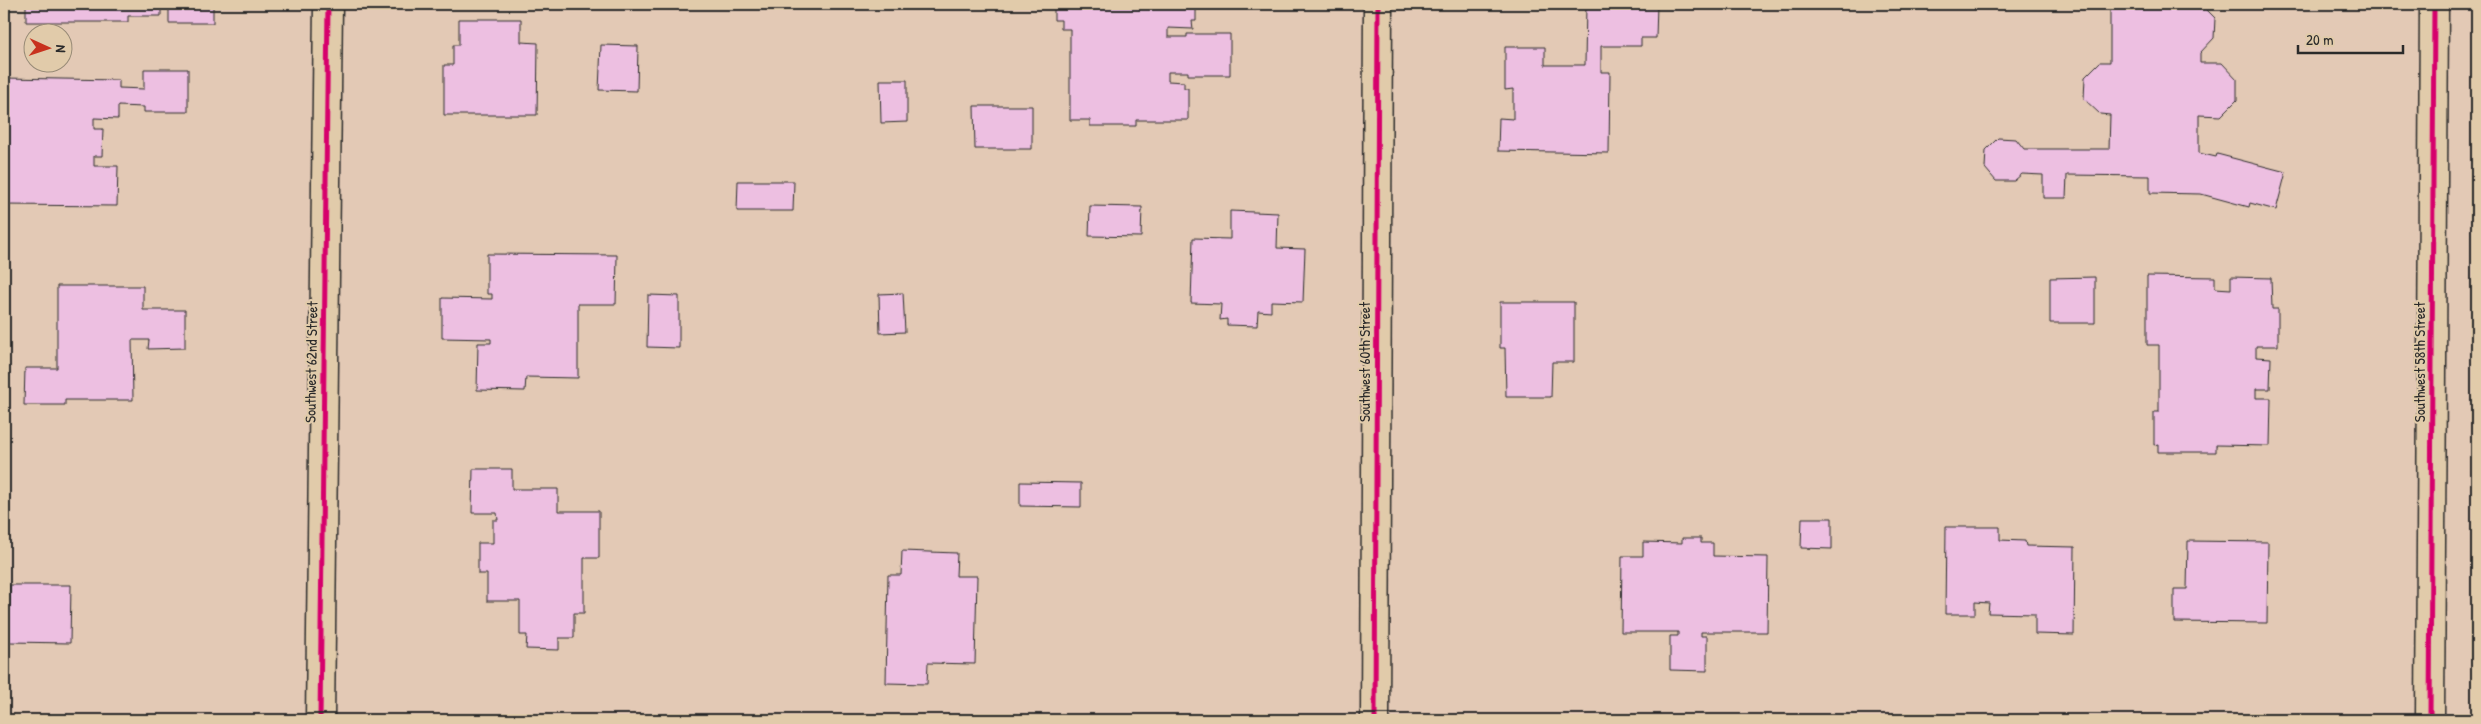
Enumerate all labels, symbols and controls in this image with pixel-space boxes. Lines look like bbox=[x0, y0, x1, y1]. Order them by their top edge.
north arrow bbox=[22, 22, 72, 72]
scale bar bbox=[2298, 22, 2404, 54]
text: 20 m bbox=[2306, 29, 2333, 50]
text: N bbox=[52, 44, 71, 53]
street label: Southwest 62nd Street bbox=[299, 300, 323, 423]
street label: Southwest 60th Street bbox=[1354, 301, 1375, 422]
street label: Southwest 58th Street bbox=[2409, 301, 2430, 422]

